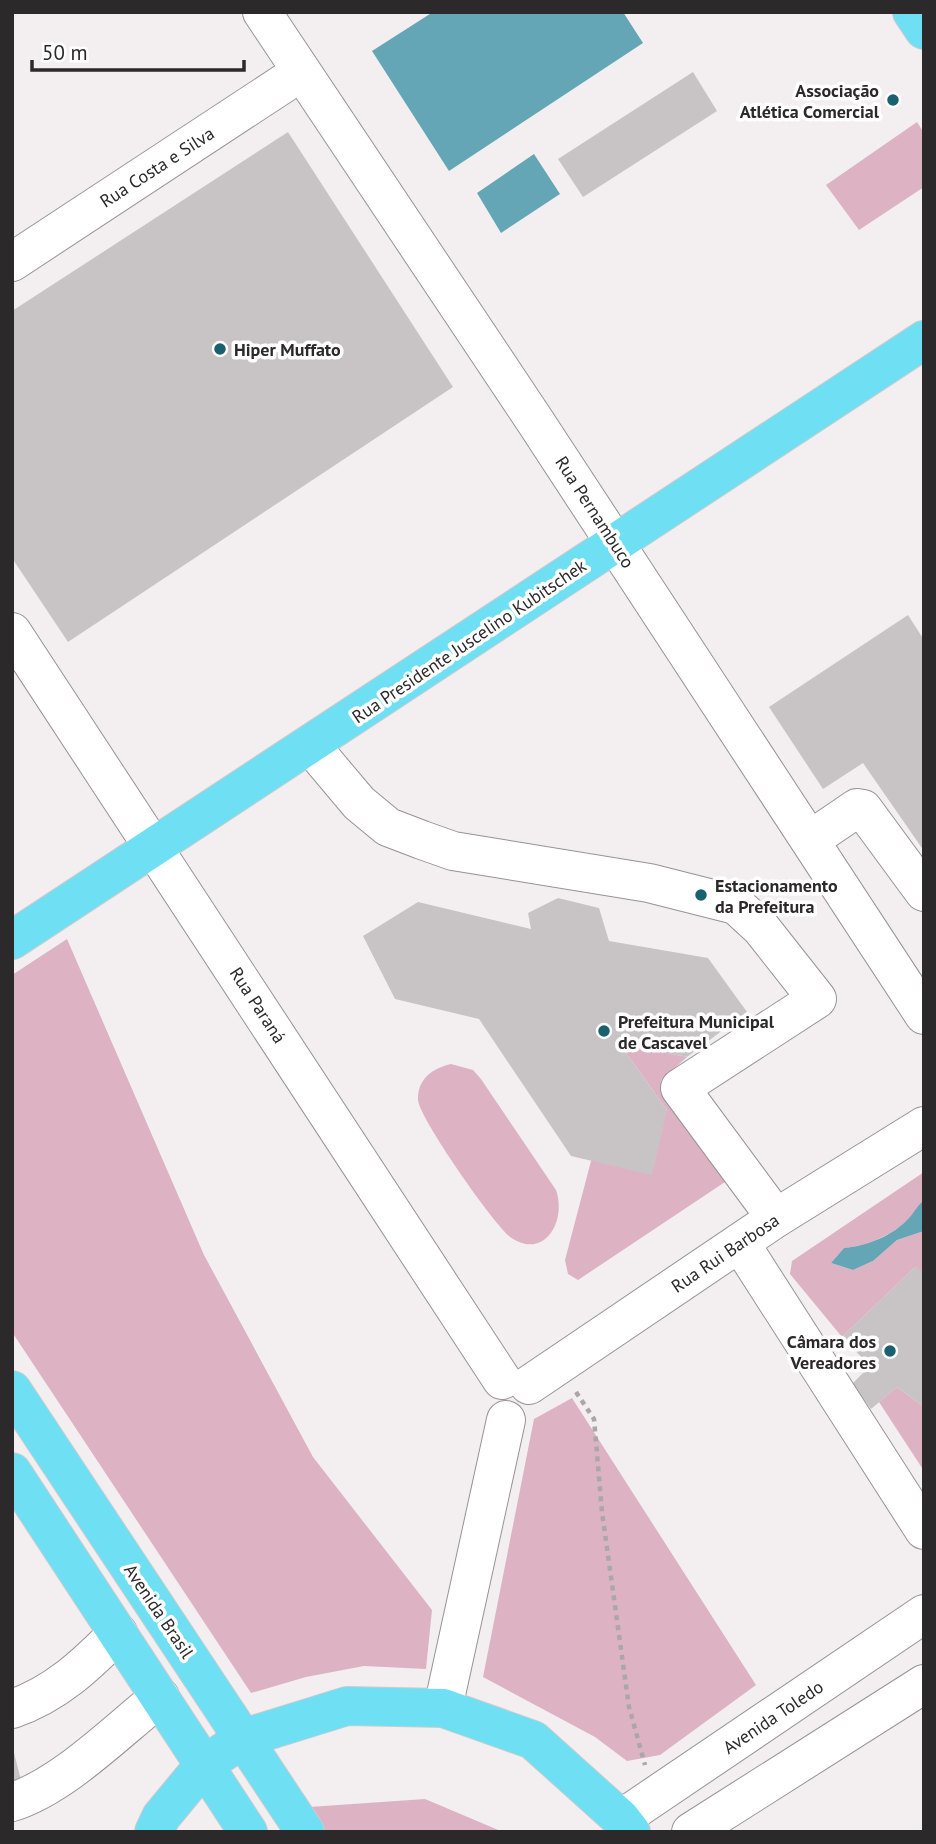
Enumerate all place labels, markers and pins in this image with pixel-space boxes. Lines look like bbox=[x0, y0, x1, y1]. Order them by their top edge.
place label: Associação Atlética Comercial bbox=[740, 79, 880, 123]
marker: Associação Atlética Comercial bbox=[885, 92, 901, 108]
place label: Hiper Muffato bbox=[234, 338, 341, 361]
marker: Hiper Muffato bbox=[212, 341, 228, 357]
place label: Estacionamento da Prefeitura bbox=[715, 874, 838, 918]
marker: Estacionamento da Prefeitura bbox=[693, 887, 709, 903]
place label: Prefeitura Municipal de Cascavel bbox=[618, 1010, 775, 1054]
marker: Prefeitura Municipal de Cascavel bbox=[596, 1023, 612, 1039]
place label: Câmara dos Vereadores bbox=[787, 1330, 876, 1374]
marker: Câmara dos Vereadores bbox=[882, 1343, 898, 1359]

